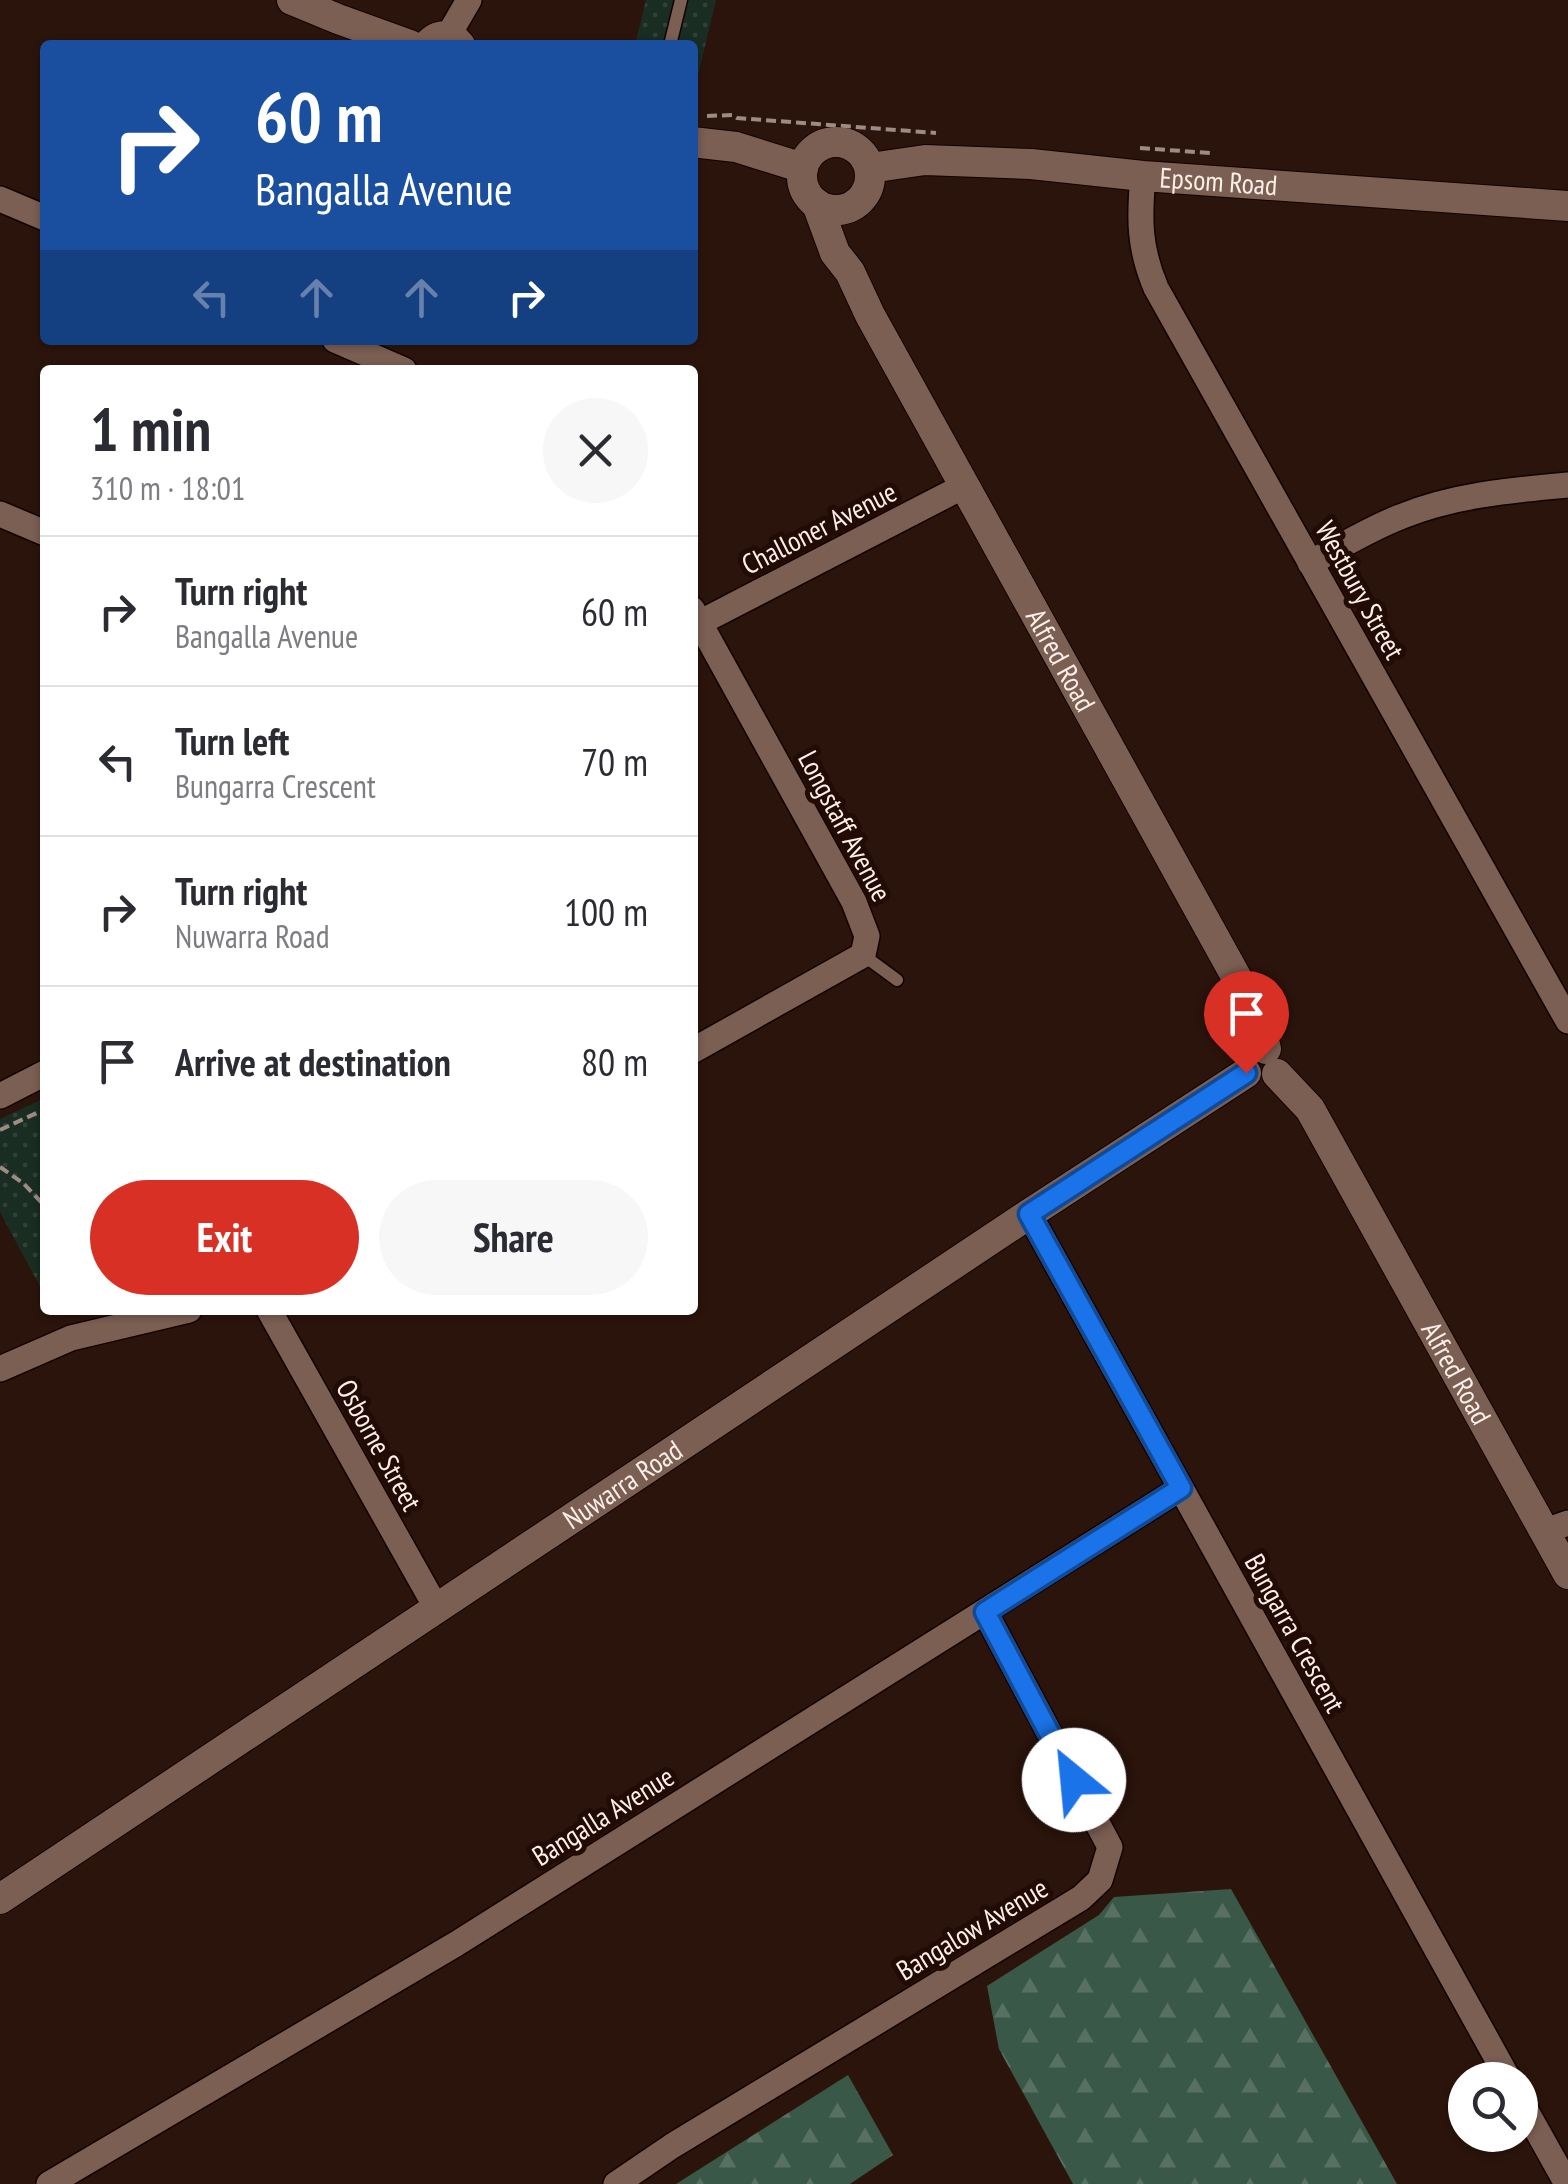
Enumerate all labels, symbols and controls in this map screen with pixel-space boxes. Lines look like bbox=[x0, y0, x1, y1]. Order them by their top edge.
text: 60 m bbox=[255, 71, 383, 161]
icon: right bbox=[90, 80, 220, 210]
street label: Epsom Road bbox=[1159, 158, 1279, 203]
text: Bangalla Avenue bbox=[255, 159, 513, 217]
icon: left bbox=[184, 270, 239, 325]
icon: ahead bbox=[289, 270, 344, 325]
icon: ahead bbox=[394, 270, 449, 325]
icon: right bbox=[499, 270, 554, 325]
text: 1 min bbox=[90, 390, 211, 468]
button: close bbox=[543, 398, 648, 503]
text: 310 m · 18:01 bbox=[90, 467, 245, 509]
street label: Challoner Avenue bbox=[735, 473, 902, 582]
street label: Westbury Street bbox=[1307, 514, 1414, 666]
text: Turn right bbox=[175, 566, 307, 615]
icon: right bbox=[90, 584, 145, 639]
text: 60 m bbox=[581, 587, 648, 636]
street label: Alfred Road bbox=[1018, 602, 1105, 718]
text: Bangalla Avenue bbox=[175, 615, 358, 657]
text: Turn left bbox=[175, 716, 289, 765]
icon: left bbox=[90, 734, 145, 789]
text: 70 m bbox=[581, 737, 648, 786]
street label: Longstaff Avenue bbox=[790, 744, 901, 908]
text: Bungarra Crescent bbox=[175, 765, 376, 807]
text: Turn right bbox=[175, 866, 307, 915]
icon: right bbox=[90, 884, 145, 939]
text: 100 m bbox=[564, 887, 648, 936]
text: Nuwarra Road bbox=[175, 915, 330, 957]
pin bbox=[1204, 971, 1289, 1074]
icon: arrive bbox=[1219, 986, 1274, 1041]
icon: arrive bbox=[90, 1034, 145, 1089]
text: Arrive at destination bbox=[175, 1037, 451, 1086]
text: 80 m bbox=[581, 1037, 648, 1086]
button: Exit bbox=[90, 1180, 359, 1295]
button: Share bbox=[379, 1180, 648, 1295]
street label: Alfred Road bbox=[1414, 1315, 1500, 1431]
street label: Osborne Street bbox=[328, 1373, 431, 1517]
street label: Nuwarra Road bbox=[556, 1431, 689, 1537]
street label: Bungarra Crescent bbox=[1237, 1547, 1354, 1719]
position arrow bbox=[1022, 1728, 1126, 1832]
street label: Bangalla Avenue bbox=[525, 1757, 680, 1874]
street label: Bangalow Avenue bbox=[889, 1869, 1054, 1988]
map controls bbox=[1448, 2062, 1538, 2152]
button: search bbox=[1448, 2062, 1538, 2152]

